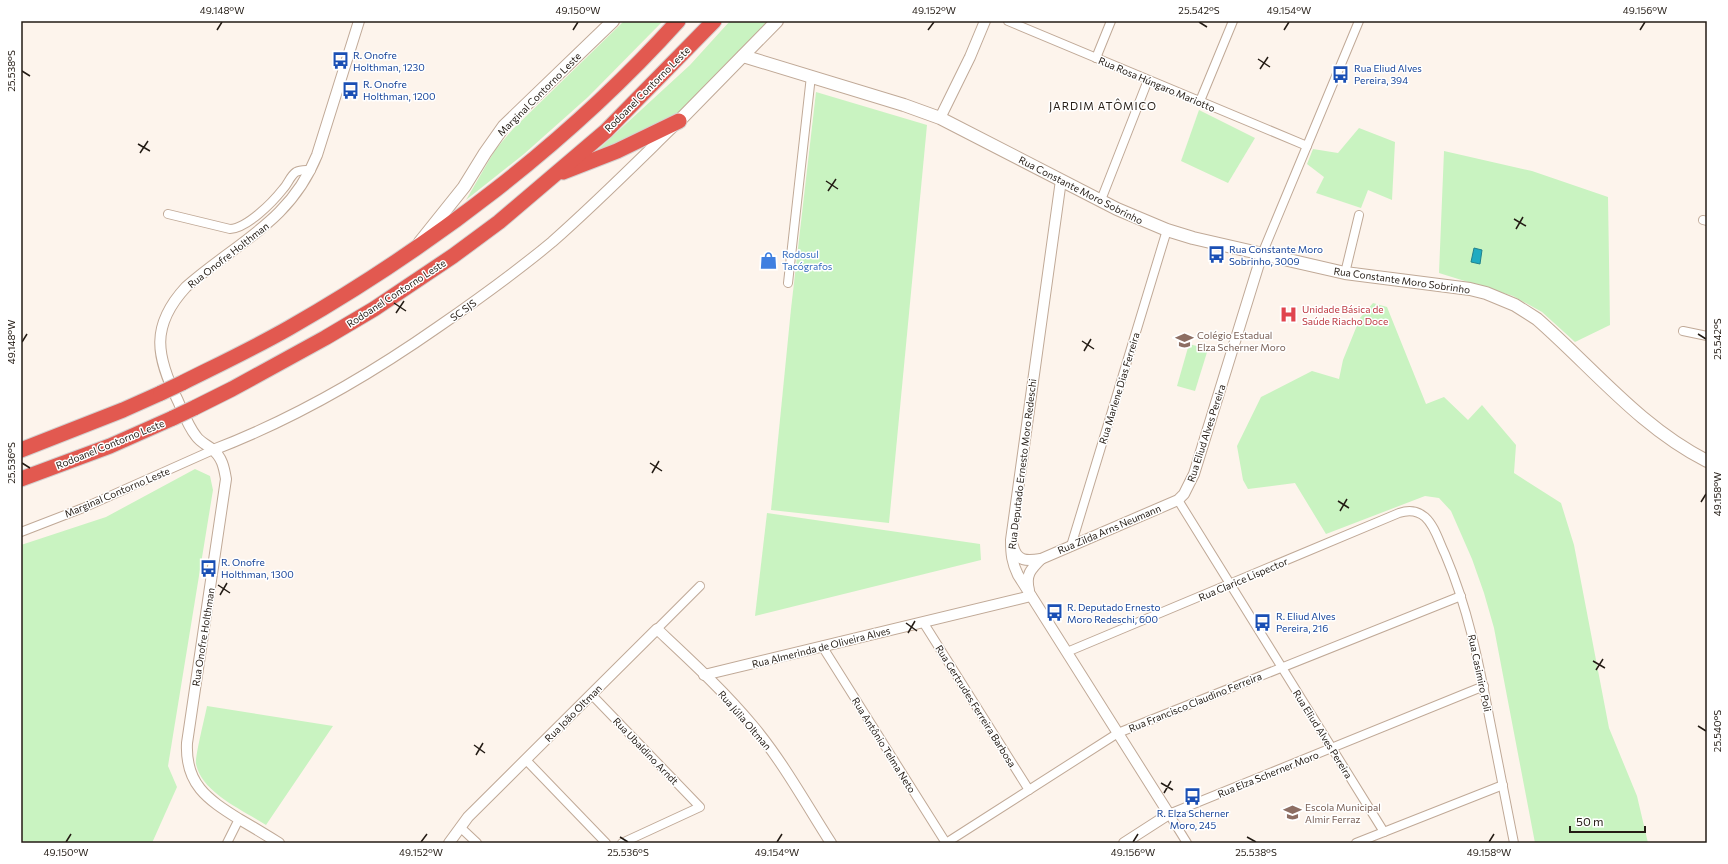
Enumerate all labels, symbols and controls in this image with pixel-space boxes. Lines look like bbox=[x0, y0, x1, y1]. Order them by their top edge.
text: 49.148°W bbox=[200, 4, 244, 16]
text: 49.150°W bbox=[556, 4, 600, 16]
text: 49.152°W bbox=[912, 4, 956, 16]
text: 25.542°S bbox=[1178, 4, 1220, 16]
text: 49.154°W bbox=[1267, 4, 1311, 16]
text: 49.156°W bbox=[1623, 4, 1667, 16]
street label: Rodoanel Contorno Leste bbox=[602, 44, 692, 134]
place label: R. Onofre Holthman, 1230 bbox=[353, 49, 425, 73]
text: 25.538°S bbox=[5, 50, 17, 92]
street label: Marginal Contorno Leste bbox=[495, 50, 583, 138]
bus stop icon: R. Onofre Holthman, 1230 bbox=[330, 51, 350, 71]
street label: Rua Rosa Húngaro Mariotto bbox=[1097, 54, 1217, 114]
place label: Rua Eliud Alves Pereira, 394 bbox=[1354, 62, 1422, 86]
bus stop icon: Rua Eliud Alves Pereira, 394 bbox=[1331, 64, 1351, 84]
place label: R. Onofre Holthman, 1200 bbox=[363, 78, 436, 102]
bus stop icon: R. Onofre Holthman, 1200 bbox=[340, 80, 360, 100]
district label: JARDIM ATÔMICO bbox=[1049, 98, 1157, 113]
street label: Rua Constante Moro Sobrinho bbox=[1017, 153, 1145, 227]
street label: Rua Onofre Holthman bbox=[185, 220, 271, 290]
place label: Rua Constante Moro Sobrinho, 3009 bbox=[1229, 243, 1323, 267]
bus stop icon: Rua Constante Moro Sobrinho, 3009 bbox=[1206, 245, 1226, 265]
place label: Rodosul Tacógrafos bbox=[782, 248, 833, 272]
shop icon: Rodosul Tacógrafos bbox=[759, 250, 779, 270]
street label: Rodoanel Contorno Leste bbox=[344, 256, 448, 330]
street label: Rua Constante Moro Sobrinho bbox=[1333, 264, 1471, 296]
street label: SC SJS bbox=[448, 296, 478, 323]
place label: Unidade Básica de Saúde Riacho Doce bbox=[1302, 303, 1388, 327]
hospital icon: Unidade Básica de Saúde Riacho Doce bbox=[1279, 305, 1299, 325]
text: 25.542°S bbox=[1711, 318, 1723, 360]
text: 49.148°W bbox=[5, 320, 17, 364]
place label: Colégio Estadual Elza Scherner Moro bbox=[1197, 329, 1286, 353]
street label: Rua Marlene Dias Ferreira bbox=[1096, 331, 1142, 445]
school or university icon: Colégio Estadual Elza Scherner Moro bbox=[1174, 331, 1194, 351]
street label: Rua Deputado Ernesto Moro Redeschi bbox=[1006, 378, 1038, 550]
street label: Rua Eliud Alves Pereira bbox=[1185, 383, 1227, 483]
street label: Rodoanel Contorno Leste bbox=[54, 417, 166, 471]
text: 25.536°S bbox=[5, 442, 17, 484]
street label: Marginal Contorno Leste bbox=[63, 464, 171, 520]
text: 49.158°W bbox=[1711, 472, 1723, 516]
street label: Rua Zilda Arns Neumann bbox=[1056, 502, 1162, 556]
street label: Rua Clarice Lispector bbox=[1197, 555, 1289, 603]
place label: R. Onofre Holthman, 1300 bbox=[221, 556, 294, 580]
bus stop icon: R. Onofre Holthman, 1300 bbox=[198, 558, 218, 578]
street label: Rua Onofre Holthman bbox=[189, 587, 217, 687]
place label: R. Deputado Ernesto Moro Redeschi, 600 bbox=[1067, 601, 1161, 625]
bus stop icon: R. Deputado Ernesto Moro Redeschi, 600 bbox=[1044, 603, 1064, 623]
place label: R. Eliud Alves Pereira, 216 bbox=[1276, 610, 1336, 634]
bus stop icon: R. Eliud Alves Pereira, 216 bbox=[1253, 612, 1273, 632]
street label: Rua Almerinda de Oliveira Alves bbox=[750, 624, 892, 670]
street label: Rua Casimiro Poli bbox=[1466, 633, 1494, 713]
street label: Rua Gertrudes Ferreira Barbosa bbox=[933, 643, 1019, 769]
street label: Rua Francisco Claudino Ferreira bbox=[1127, 670, 1263, 734]
street label: Rua João Oltman bbox=[542, 682, 604, 744]
street label: Rua Júlia Oltman bbox=[716, 688, 774, 752]
street label: Rua Eliud Alves Pereira bbox=[1291, 688, 1355, 780]
street label: Rua Antônio Telma Neto bbox=[850, 695, 918, 795]
text: 25.540°S bbox=[1711, 710, 1723, 752]
street label: Rua Ubaldino Arndt bbox=[611, 715, 681, 787]
street label: Rua Elza Scherner Moro bbox=[1216, 748, 1320, 800]
bus stop icon: R. Elza Scherner Moro, 245 bbox=[1183, 786, 1203, 806]
place label: Escola Municipal Almir Ferraz bbox=[1305, 801, 1381, 825]
school or university icon: Escola Municipal Almir Ferraz bbox=[1282, 803, 1302, 823]
place label: R. Elza Scherner Moro, 245 bbox=[1157, 807, 1229, 831]
scale bar bbox=[1570, 808, 1645, 834]
text: 50 m bbox=[1576, 814, 1604, 828]
text: 49.150°W bbox=[44, 846, 88, 858]
text: 49.152°W bbox=[399, 846, 443, 858]
text: 25.536°S bbox=[607, 846, 649, 858]
text: 49.154°W bbox=[755, 846, 799, 858]
text: 49.156°W bbox=[1111, 846, 1155, 858]
text: 25.538°S bbox=[1235, 846, 1277, 858]
text: 49.158°W bbox=[1467, 846, 1511, 858]

